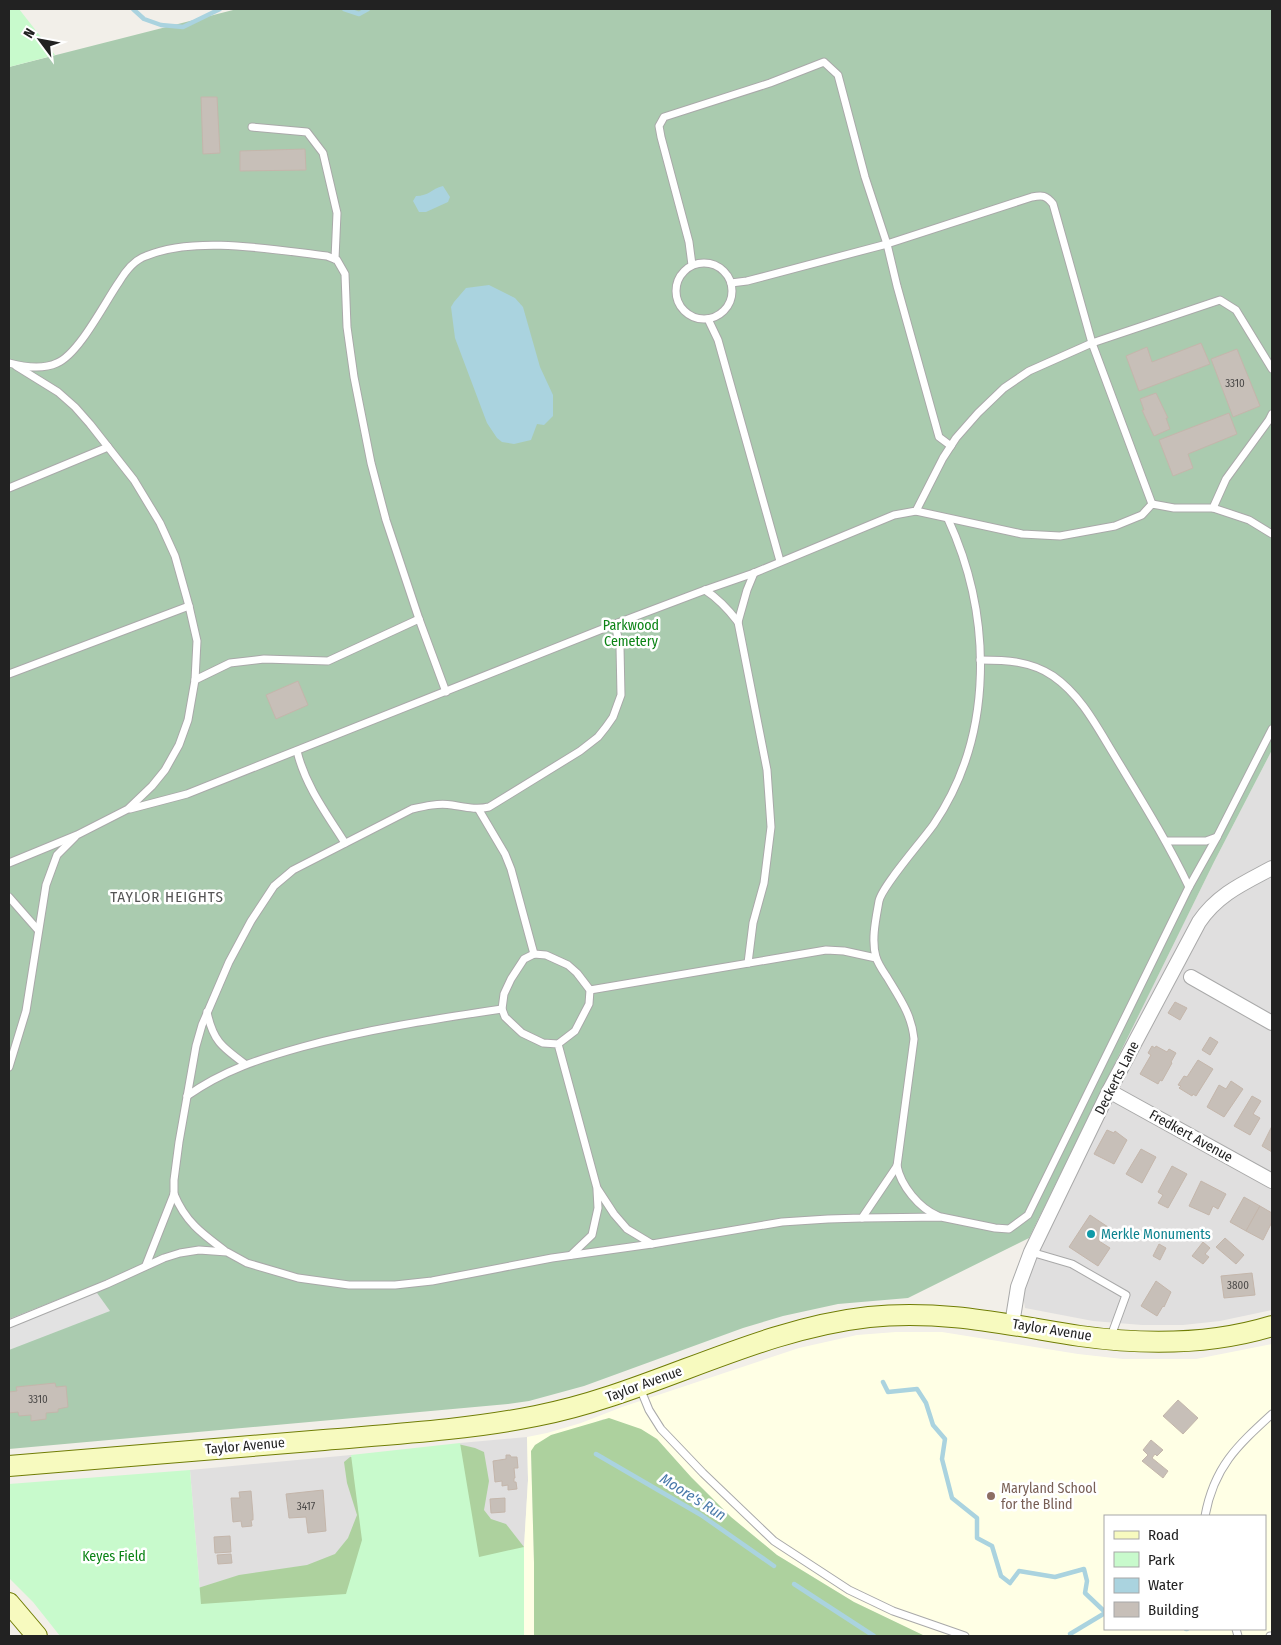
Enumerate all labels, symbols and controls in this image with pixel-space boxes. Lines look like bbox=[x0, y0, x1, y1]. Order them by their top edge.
north arrow bbox=[15, 15, 65, 65]
text: N bbox=[20, 25, 39, 41]
house number: 3310 bbox=[1225, 377, 1245, 390]
park label: Parkwood Cemetery bbox=[603, 617, 659, 650]
district label: TAYLOR HEIGHTS bbox=[110, 888, 224, 906]
street label: Deckerts Lane bbox=[1091, 1038, 1143, 1118]
street label: Fredkert Avenue bbox=[1146, 1106, 1236, 1166]
place label: Merkle Monuments bbox=[1101, 1226, 1211, 1243]
marker: Merkle Monuments bbox=[1085, 1228, 1097, 1240]
house number: 3800 bbox=[1227, 1279, 1249, 1292]
street label: Taylor Avenue bbox=[1011, 1315, 1093, 1345]
street label: Taylor Avenue bbox=[604, 1362, 685, 1406]
house number: 3310 bbox=[28, 1393, 48, 1406]
street label: Taylor Avenue bbox=[204, 1434, 286, 1458]
water label: Moore's Run bbox=[657, 1470, 729, 1524]
place label: Maryland School for the Blind bbox=[1001, 1480, 1097, 1513]
marker: Maryland School for the Blind bbox=[985, 1490, 997, 1502]
house number: 3417 bbox=[297, 1500, 316, 1513]
legend bbox=[1104, 1515, 1266, 1630]
text: Road bbox=[1148, 1526, 1179, 1544]
park label: Keyes Field bbox=[82, 1548, 146, 1565]
text: Park bbox=[1148, 1551, 1175, 1569]
text: Water bbox=[1148, 1576, 1184, 1594]
text: Building bbox=[1148, 1601, 1199, 1619]

